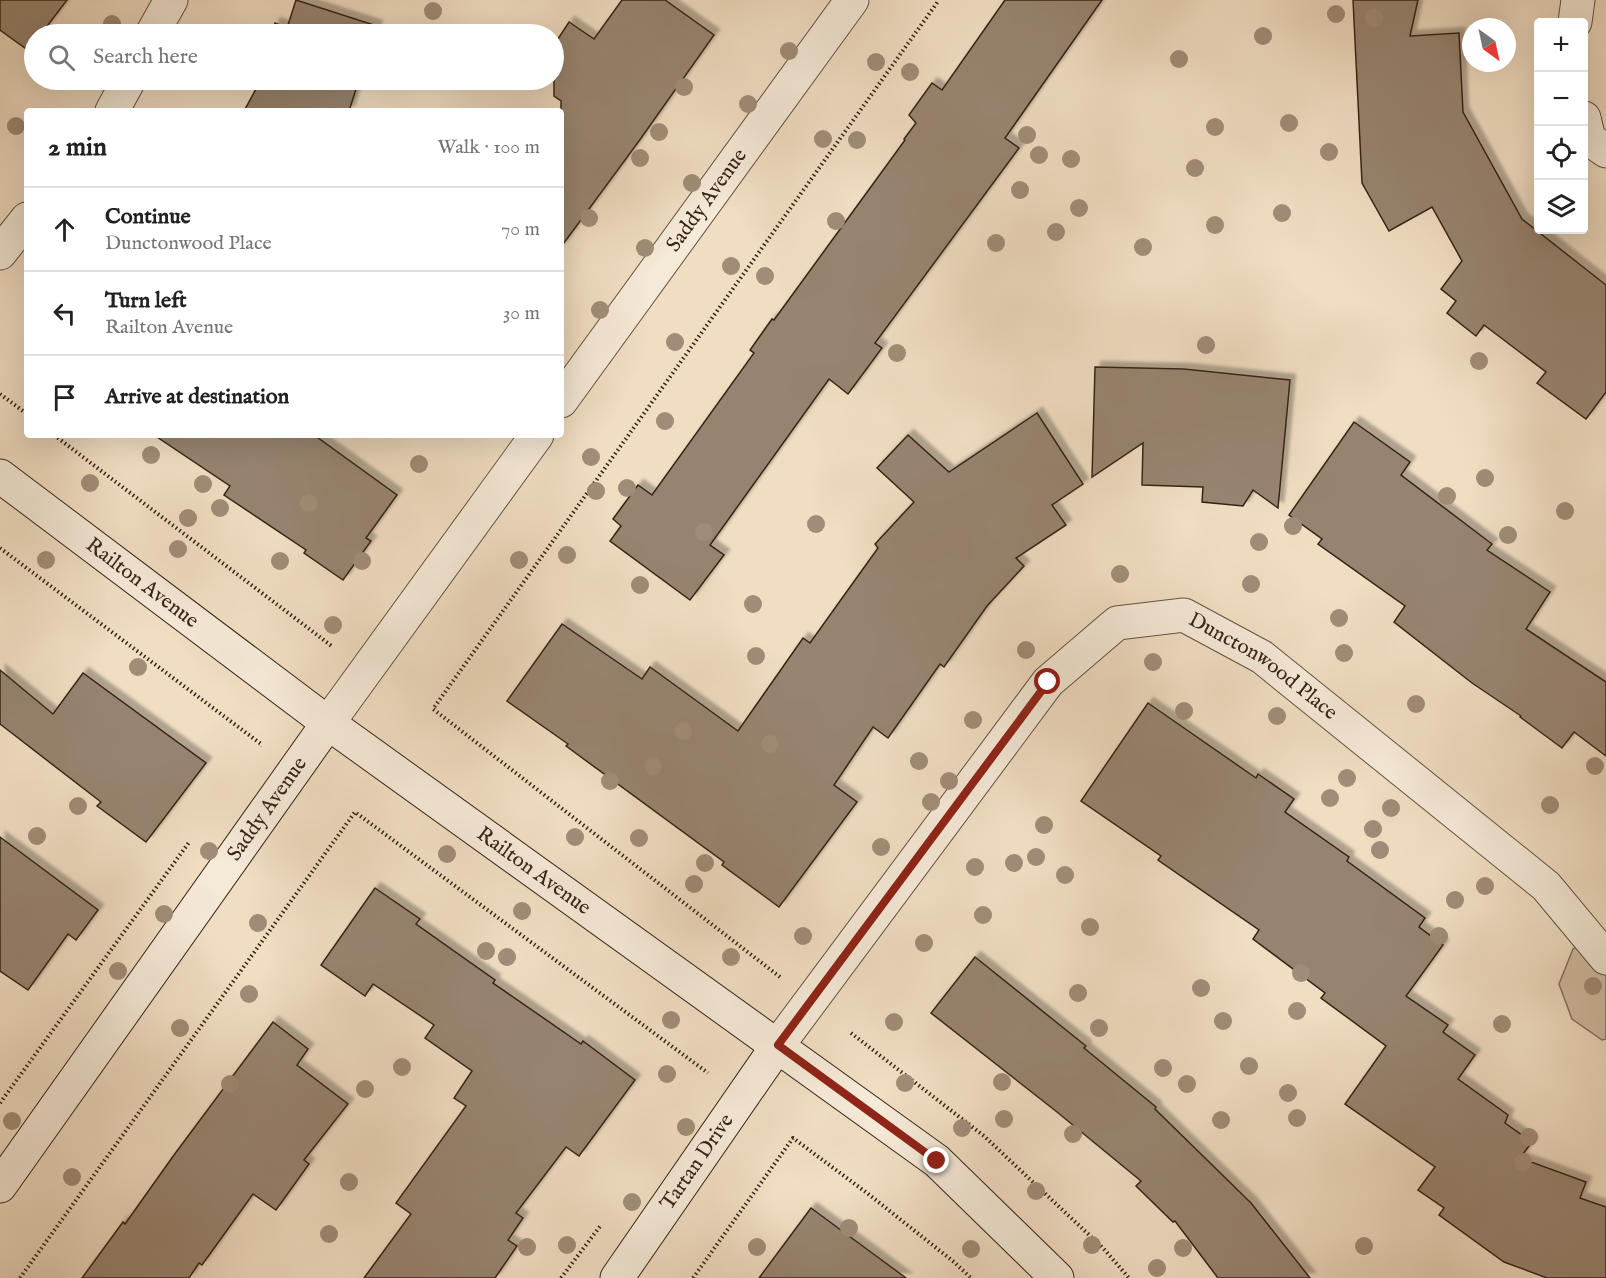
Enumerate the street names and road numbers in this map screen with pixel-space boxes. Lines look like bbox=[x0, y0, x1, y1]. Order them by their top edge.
street label: Saddy Avenue bbox=[660, 143, 753, 257]
street label: Railton Avenue bbox=[80, 532, 204, 635]
street label: Dunctonwood Place bbox=[1184, 606, 1343, 726]
street label: Saddy Avenue bbox=[221, 751, 313, 866]
street label: Railton Avenue bbox=[471, 821, 597, 921]
street label: Tartan Drive bbox=[654, 1108, 740, 1216]

